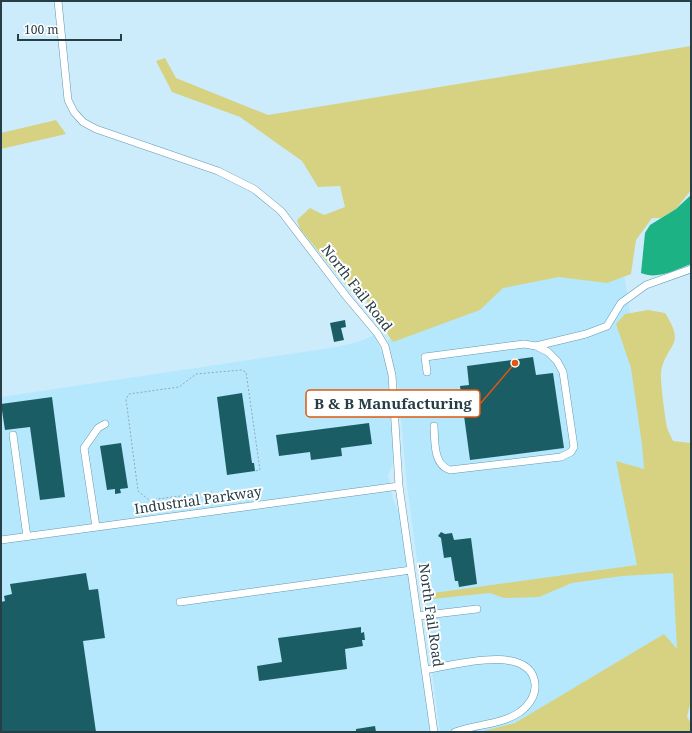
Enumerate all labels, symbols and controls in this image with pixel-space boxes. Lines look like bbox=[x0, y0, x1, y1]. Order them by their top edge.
scale bar bbox=[18, 16, 121, 42]
text: 100 m bbox=[24, 21, 59, 38]
street label: North Fail Road bbox=[318, 241, 397, 335]
callout: B & B Manufacturing bbox=[306, 390, 480, 417]
text: B & B Manufacturing bbox=[314, 393, 472, 413]
street label: Industrial Parkway bbox=[133, 481, 263, 518]
street label: North Fail Road bbox=[415, 562, 448, 668]

